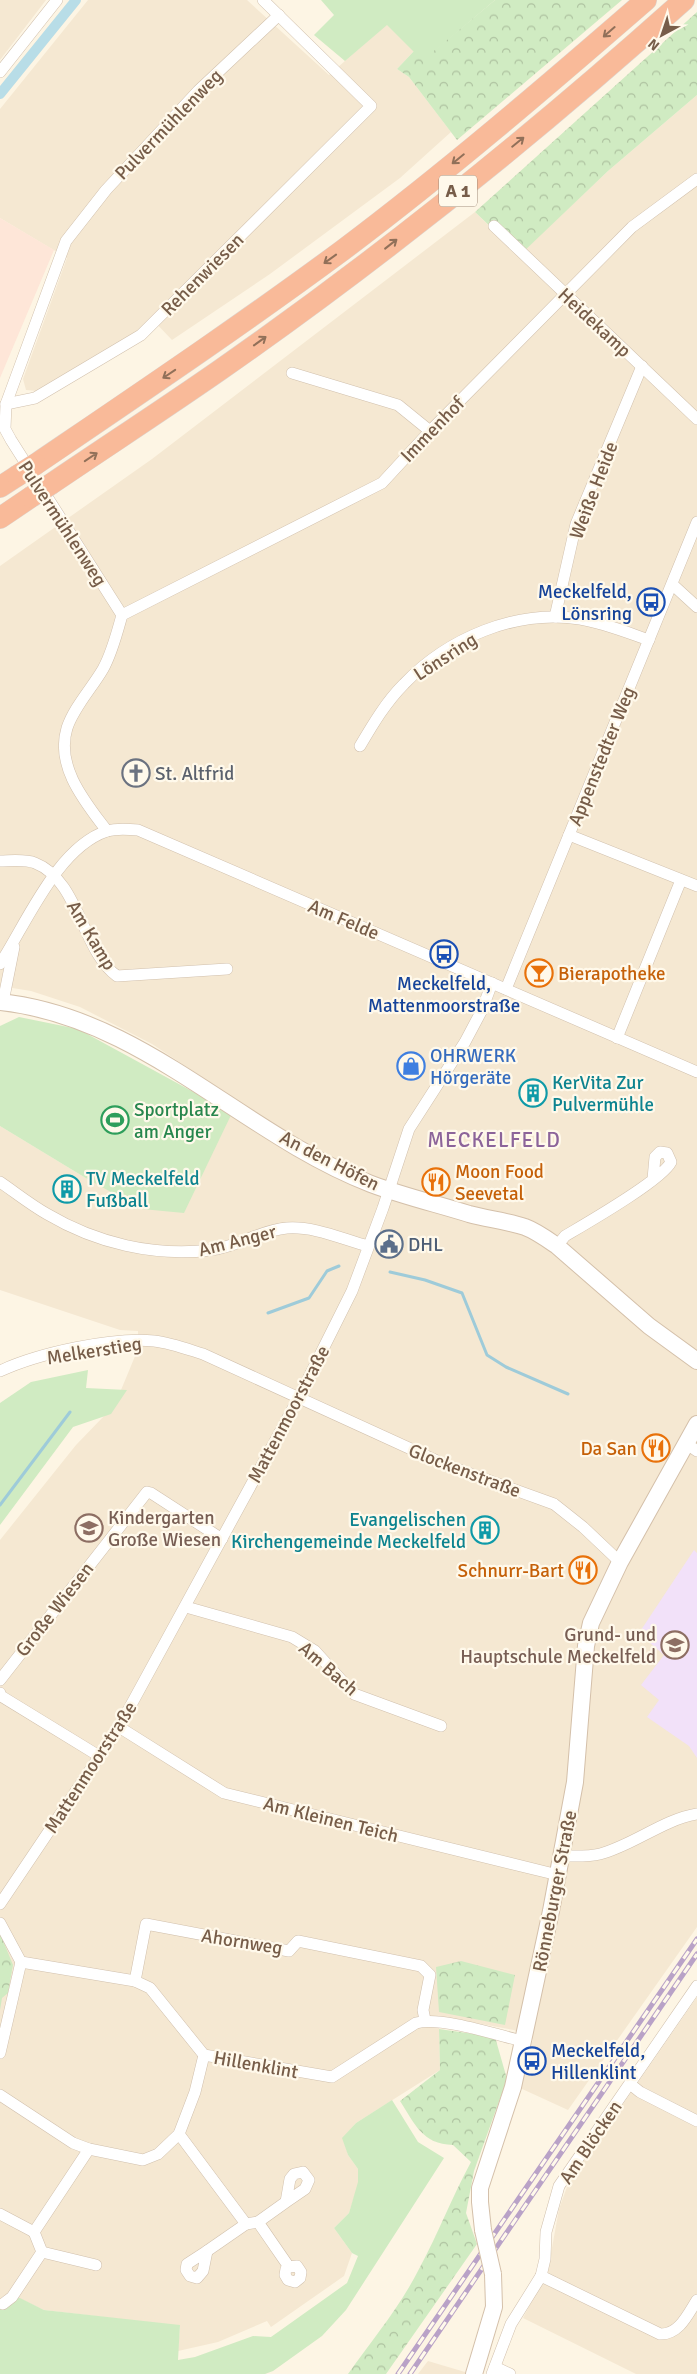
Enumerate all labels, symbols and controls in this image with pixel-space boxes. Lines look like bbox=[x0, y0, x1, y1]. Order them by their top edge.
north arrow bbox=[637, 10, 687, 60]
one-way arrow bbox=[603, 26, 616, 38]
text: N bbox=[645, 35, 663, 54]
street label: Pulvermühlenweg bbox=[110, 64, 228, 185]
one-way arrow bbox=[511, 137, 524, 148]
one-way arrow bbox=[452, 154, 465, 165]
road number: A 1 bbox=[439, 176, 477, 207]
street label: Rehenwiesen bbox=[156, 228, 249, 321]
one-way arrow bbox=[384, 238, 397, 249]
one-way arrow bbox=[323, 254, 337, 264]
street label: Heidekamp bbox=[553, 283, 636, 363]
one-way arrow bbox=[253, 335, 266, 346]
one-way arrow bbox=[162, 369, 176, 379]
street label: Immenhof bbox=[396, 391, 471, 468]
street label: Weiße Heide bbox=[564, 438, 624, 543]
one-way arrow bbox=[84, 452, 98, 462]
street label: Pulvermühlenweg bbox=[13, 456, 112, 591]
place label: Meckelfeld, Lönsring bbox=[538, 580, 632, 626]
bus stop icon: Meckelfeld, Lönsring bbox=[636, 587, 666, 617]
street label: Lönsring bbox=[409, 627, 482, 686]
street label: Appenstedter Weg bbox=[563, 683, 641, 830]
church icon: St. Altfrid bbox=[121, 758, 151, 788]
place label: St. Altfrid bbox=[155, 762, 234, 786]
street label: Am Felde bbox=[304, 894, 383, 946]
street label: Am Kamp bbox=[61, 896, 121, 975]
bus stop icon: Meckelfeld, Mattenmoorstraße bbox=[429, 939, 459, 969]
bar icon: Bierapotheke bbox=[524, 958, 554, 988]
place label: Bierapotheke bbox=[558, 962, 666, 986]
place label: Meckelfeld, Mattenmoorstraße bbox=[368, 972, 520, 1018]
place label: OHRWERK Hörgeräte bbox=[430, 1044, 517, 1090]
shop icon: OHRWERK Hörgeräte bbox=[396, 1051, 426, 1081]
place label: KerVita Zur Pulvermühle bbox=[552, 1071, 654, 1117]
building icon: KerVita Zur Pulvermühle bbox=[518, 1078, 548, 1108]
place label: Sportplatz am Anger bbox=[134, 1098, 219, 1144]
sports icon: Sportplatz am Anger bbox=[100, 1105, 130, 1135]
street label: An den Höfen bbox=[276, 1125, 384, 1196]
district label: MECKELFELD bbox=[427, 1127, 561, 1153]
place label: Moon Food Seevetal bbox=[455, 1160, 544, 1206]
place label: TV Meckelfeld Fußball bbox=[86, 1167, 200, 1213]
restaurant icon: Moon Food Seevetal bbox=[421, 1167, 451, 1197]
building icon: TV Meckelfeld Fußball bbox=[52, 1174, 82, 1204]
street label: Am Anger bbox=[196, 1220, 279, 1262]
public building icon: DHL bbox=[374, 1229, 404, 1259]
place label: DHL bbox=[408, 1233, 443, 1257]
street label: Melkerstieg bbox=[45, 1332, 143, 1370]
street label: Mattenmoorstraße bbox=[242, 1341, 335, 1487]
restaurant icon: Da San bbox=[641, 1433, 671, 1463]
place label: Da San bbox=[580, 1437, 637, 1461]
street label: Glockenstraße bbox=[405, 1439, 524, 1503]
place label: Kindergarten Große Wiesen bbox=[108, 1506, 221, 1552]
place label: Evangelischen Kirchengemeinde Meckelfeld bbox=[231, 1508, 466, 1554]
school or university icon: Kindergarten Große Wiesen bbox=[74, 1513, 104, 1543]
building icon: Evangelischen Kirchengemeinde Meckelfeld bbox=[470, 1515, 500, 1545]
restaurant icon: Schnurr-Bart bbox=[568, 1555, 598, 1585]
street label: Große Wiesen bbox=[10, 1558, 99, 1662]
place label: Schnurr-Bart bbox=[458, 1559, 564, 1583]
place label: Grund- und Hauptschule Meckelfeld bbox=[460, 1623, 656, 1669]
school or university icon: Grund- und Hauptschule Meckelfeld bbox=[660, 1630, 690, 1660]
street label: Am Bach bbox=[294, 1636, 363, 1701]
street label: Mattenmoorstraße bbox=[39, 1697, 142, 1838]
street label: Am Kleinen Teich bbox=[261, 1792, 401, 1848]
street label: Rönneburger Straße bbox=[528, 1808, 582, 1974]
street label: Ahornweg bbox=[200, 1924, 284, 1960]
place label: Meckelfeld, Hillenklint bbox=[551, 2039, 645, 2085]
street label: Hillenklint bbox=[212, 2046, 300, 2084]
bus stop icon: Meckelfeld, Hillenklint bbox=[517, 2046, 547, 2076]
street label: Am Blöcken bbox=[554, 2096, 628, 2189]

